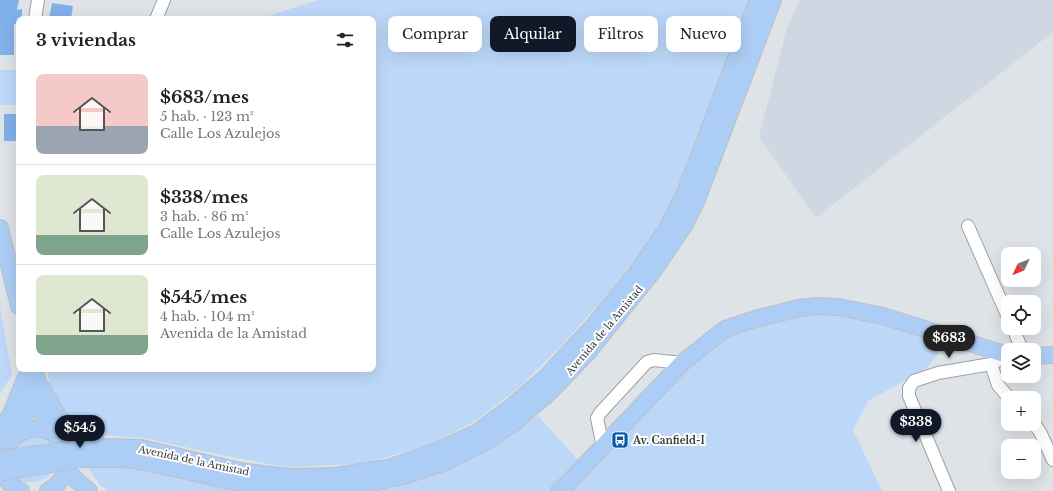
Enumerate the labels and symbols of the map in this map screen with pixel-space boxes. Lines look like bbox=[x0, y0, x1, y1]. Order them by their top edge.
north arrow bbox=[1001, 247, 1041, 287]
street label: Avenida de la Amistad bbox=[562, 283, 646, 379]
pin: $683 bbox=[925, 325, 973, 359]
pin: $338 bbox=[892, 409, 940, 443]
pin: $545 bbox=[56, 415, 104, 449]
bus stop icon: Av. Canfield-I bbox=[610, 430, 630, 450]
place label: Av. Canfield-I bbox=[632, 434, 705, 447]
street label: Avenida de la Amistad bbox=[136, 442, 251, 479]

